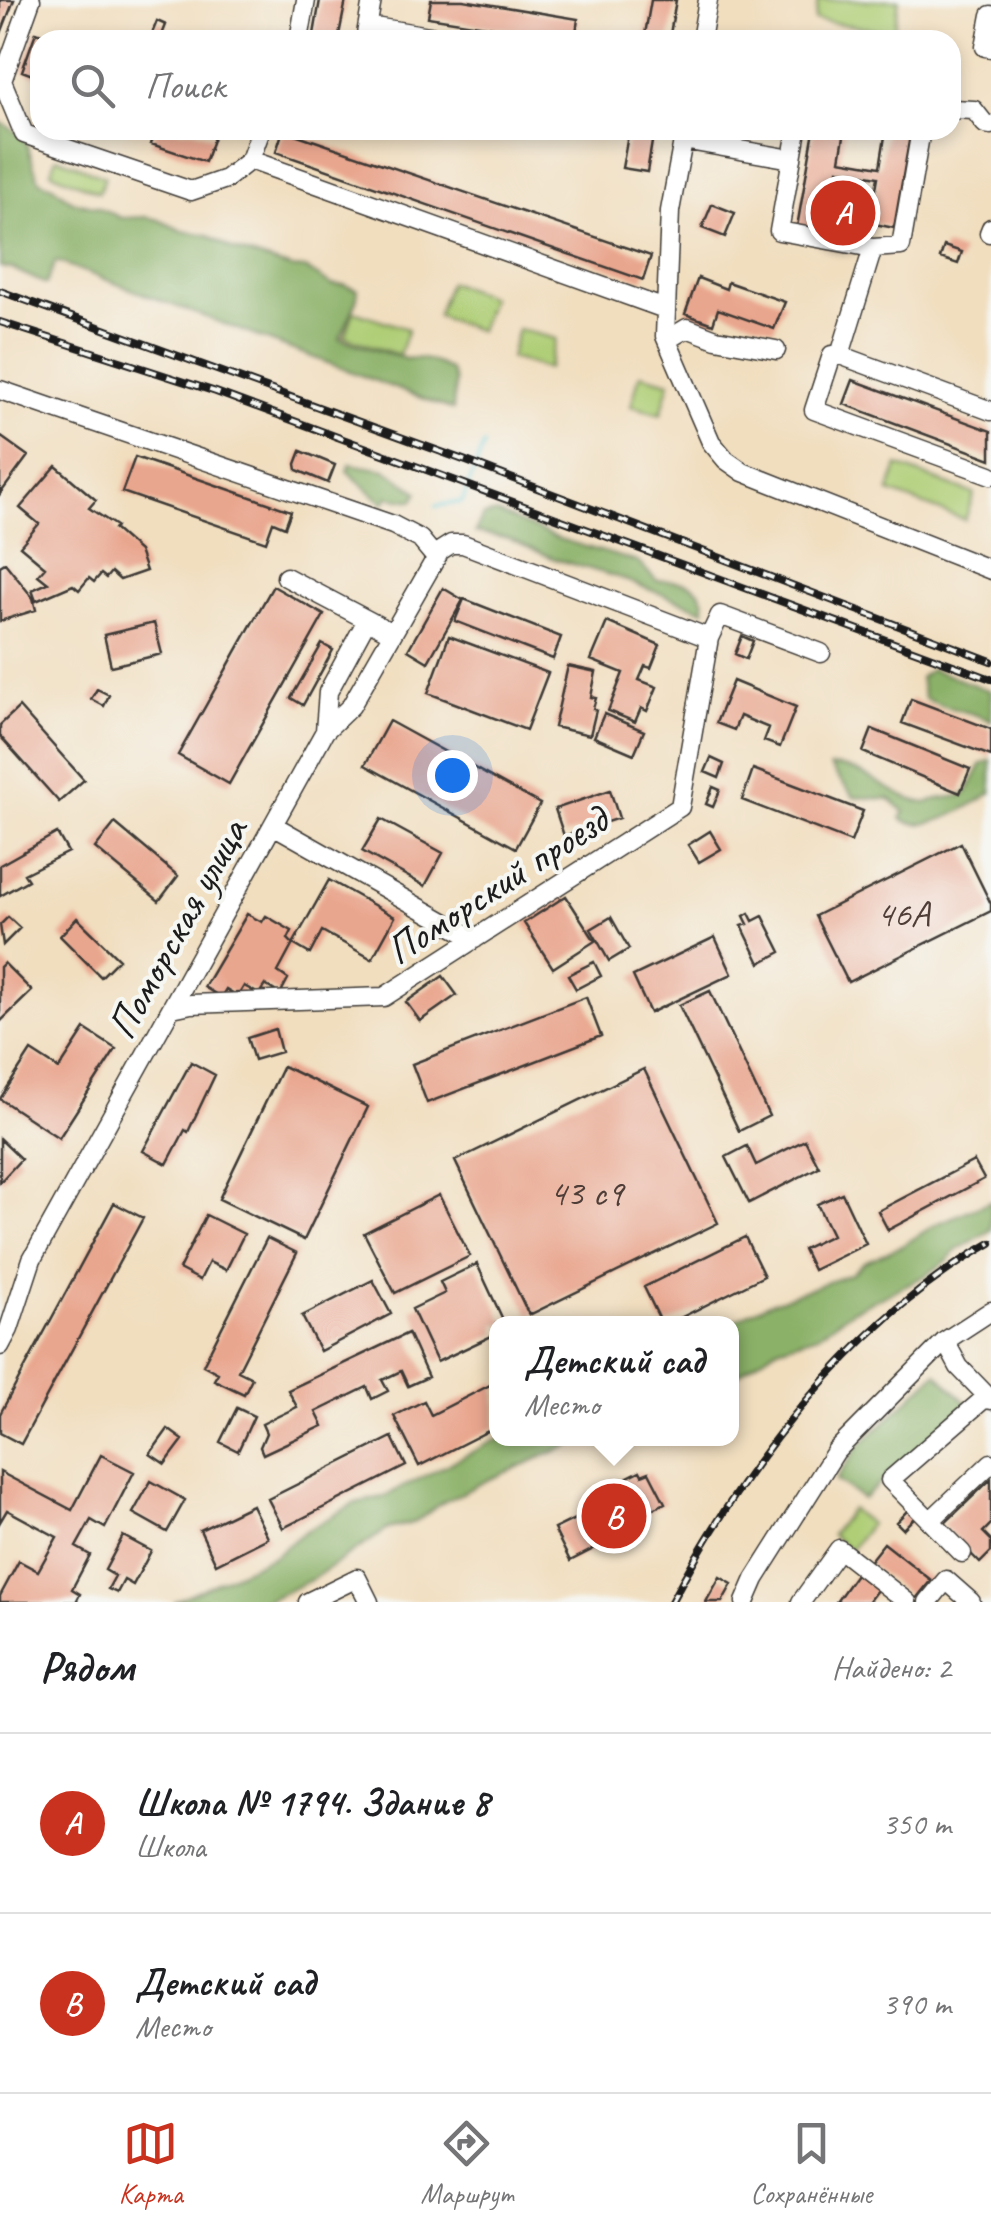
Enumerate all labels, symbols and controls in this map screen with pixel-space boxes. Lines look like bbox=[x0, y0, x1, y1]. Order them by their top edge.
search box bbox=[30, 30, 961, 140]
icon: search bbox=[65, 58, 120, 113]
text: Поиск bbox=[145, 62, 225, 109]
pin: A bbox=[810, 176, 876, 250]
your location bbox=[427, 750, 478, 801]
street label: Поморский проезд bbox=[376, 792, 621, 977]
street label: Поморская улица bbox=[95, 807, 261, 1048]
house number: 46А bbox=[876, 890, 932, 937]
house number: 43 с9 bbox=[549, 1169, 626, 1216]
popup bbox=[489, 1316, 739, 1446]
text: Детский сад bbox=[524, 1337, 704, 1384]
text: Место bbox=[524, 1384, 600, 1425]
pin: B bbox=[582, 1478, 646, 1554]
text: Рядом bbox=[40, 1641, 134, 1694]
text: Найдено: 2 bbox=[832, 1647, 951, 1688]
text: Школа № 1794. Здание 8 bbox=[135, 1779, 489, 1826]
text: A bbox=[64, 1803, 81, 1844]
text: 350 m bbox=[882, 1803, 951, 1844]
text: Школа bbox=[135, 1826, 206, 1867]
text: Детский сад bbox=[135, 1959, 315, 2006]
text: B bbox=[64, 1983, 81, 2024]
text: 390 m bbox=[882, 1983, 951, 2024]
text: Место bbox=[135, 2006, 211, 2047]
tab: Карта bbox=[119, 2116, 183, 2211]
tab: Маршрут bbox=[421, 2116, 513, 2211]
tab: Сохранённые bbox=[751, 2116, 872, 2211]

